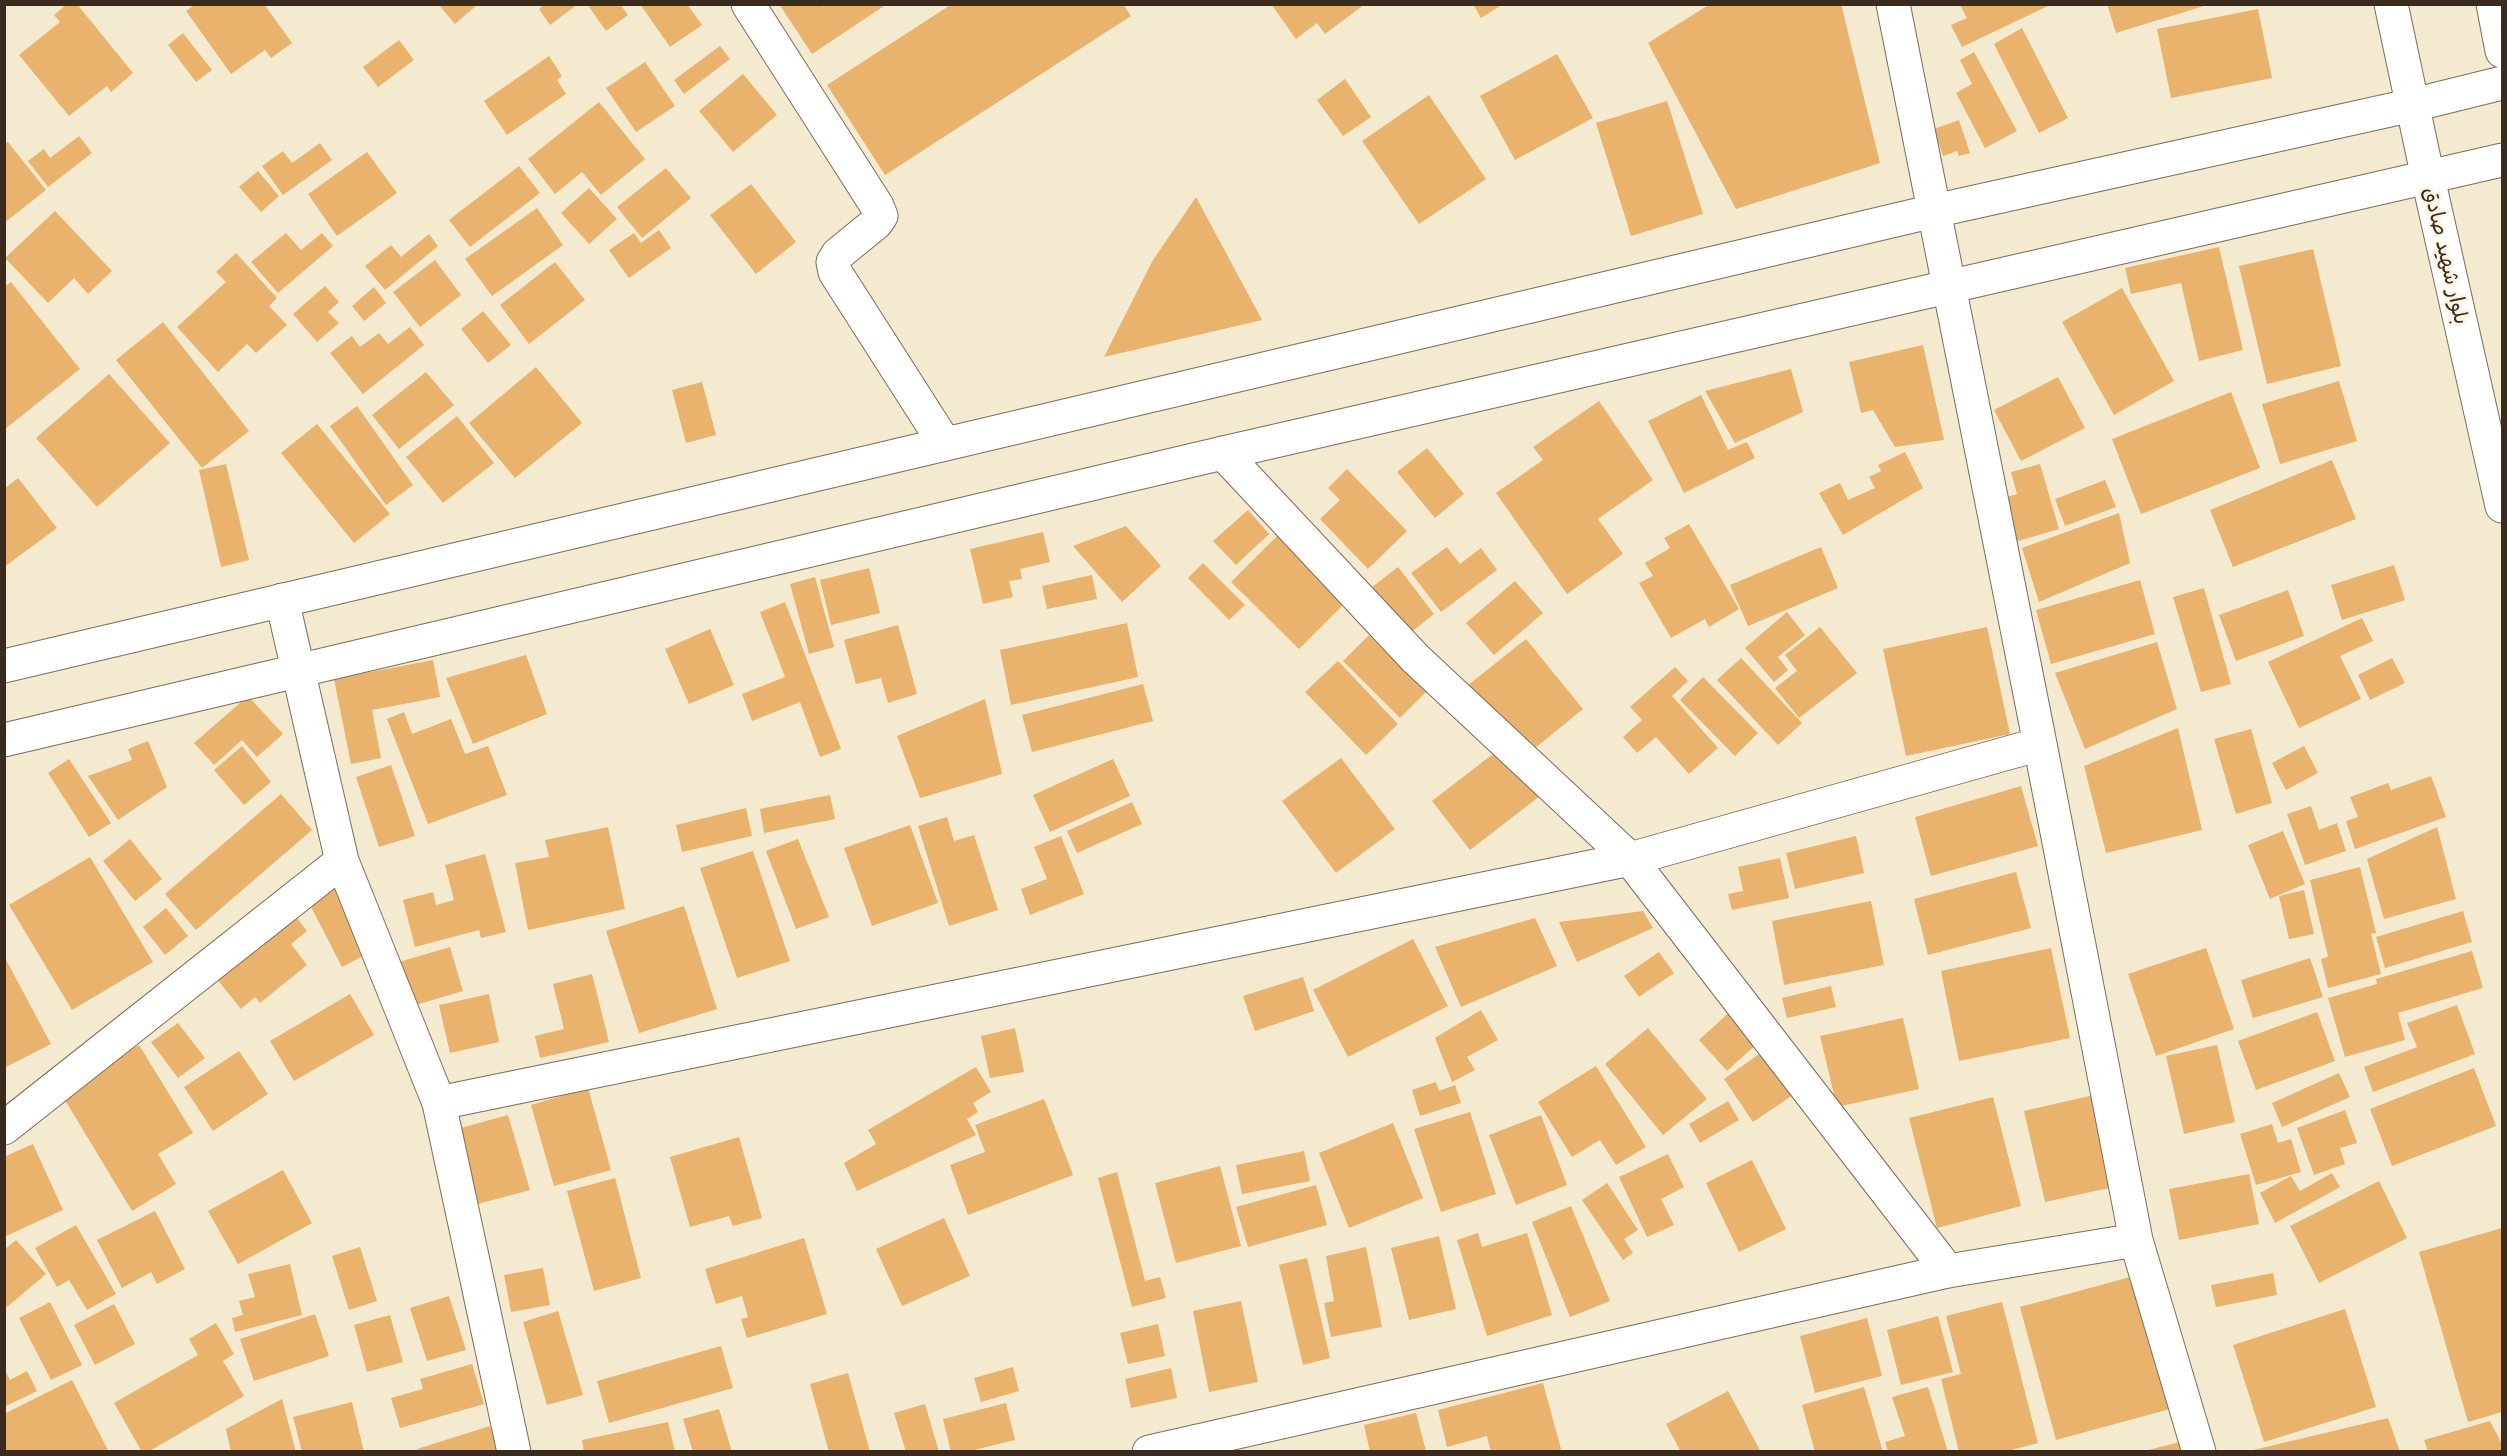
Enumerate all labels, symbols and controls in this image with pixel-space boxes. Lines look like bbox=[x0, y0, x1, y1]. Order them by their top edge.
street label: بلوار شهید صادق bbox=[2417, 185, 2473, 327]

